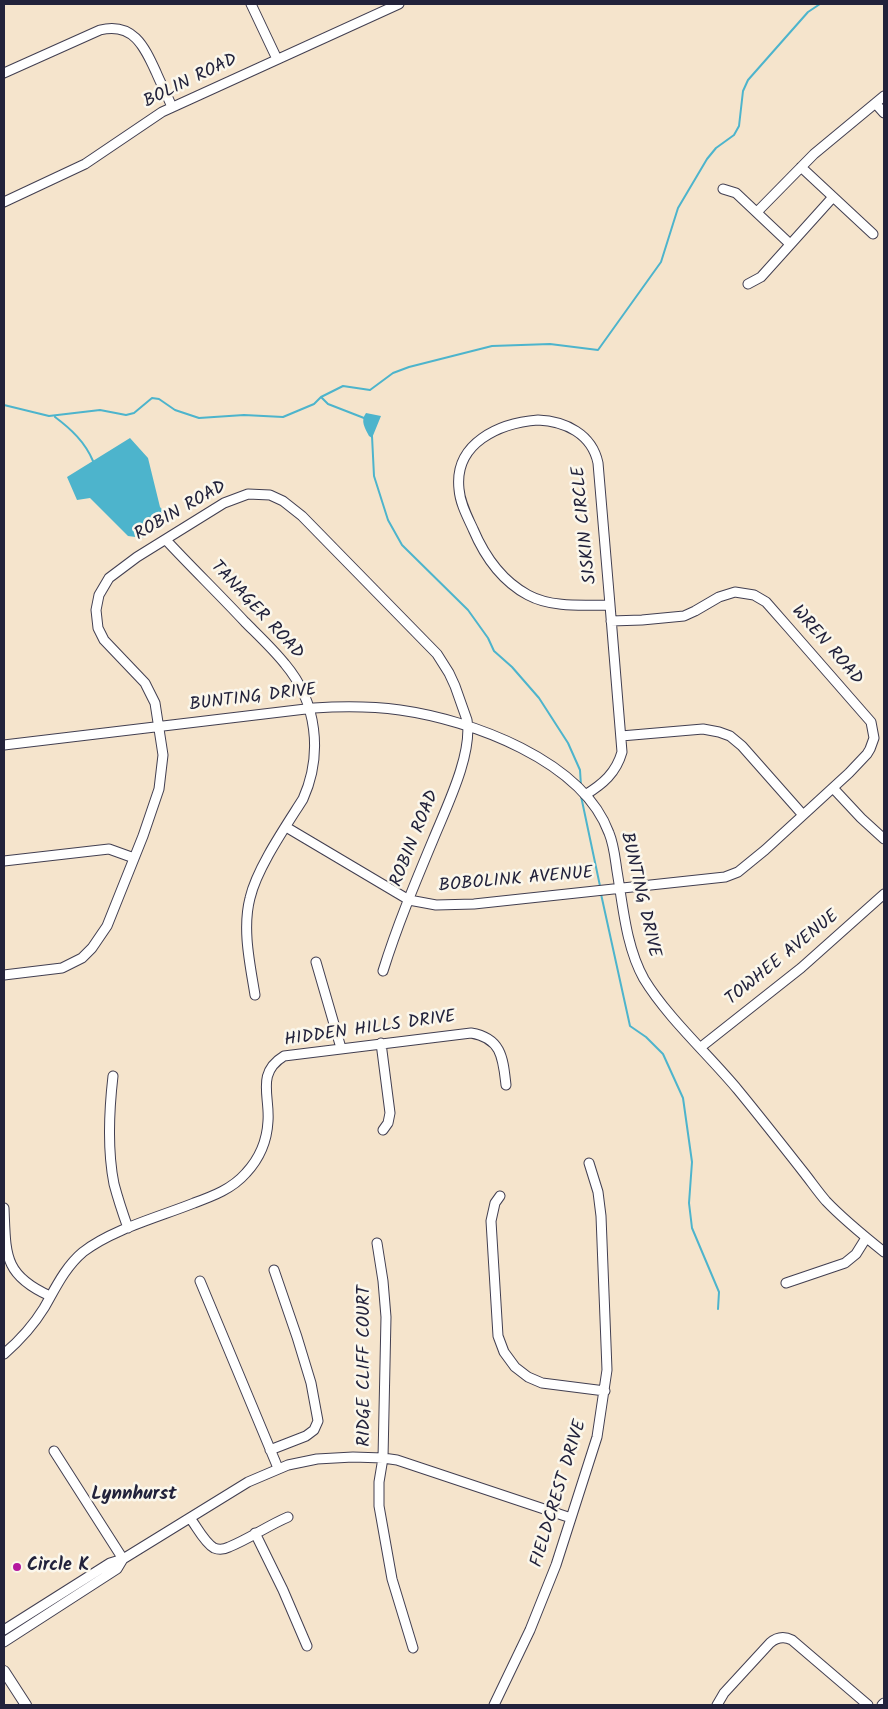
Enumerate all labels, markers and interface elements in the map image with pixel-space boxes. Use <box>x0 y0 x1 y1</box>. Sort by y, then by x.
street label: BOLIN ROAD <box>141 50 241 114</box>
street label: SISKIN CIRCLE <box>569 465 603 585</box>
street label: ROBIN ROAD <box>131 477 231 547</box>
street label: TANAGER ROAD <box>205 557 307 665</box>
street label: WREN ROAD <box>785 602 867 690</box>
street label: BUNTING DRIVE <box>188 680 318 718</box>
street label: ROBIN ROAD <box>387 788 445 890</box>
street label: BUNTING DRIVE <box>614 830 664 960</box>
street label: BOBOLINK AVENUE <box>438 863 594 899</box>
street label: TOWHEE AVENUE <box>722 907 844 1011</box>
street label: HIDDEN HILLS DRIVE <box>283 1007 457 1053</box>
street label: RIDGE CLIFF COURT <box>355 1285 377 1447</box>
street label: FIELDCREST DRIVE <box>527 1418 593 1570</box>
district label: Lynnhurst <box>91 1485 177 1507</box>
place label: Circle K <box>27 1556 89 1578</box>
marker: Circle K <box>11 1561 23 1573</box>

